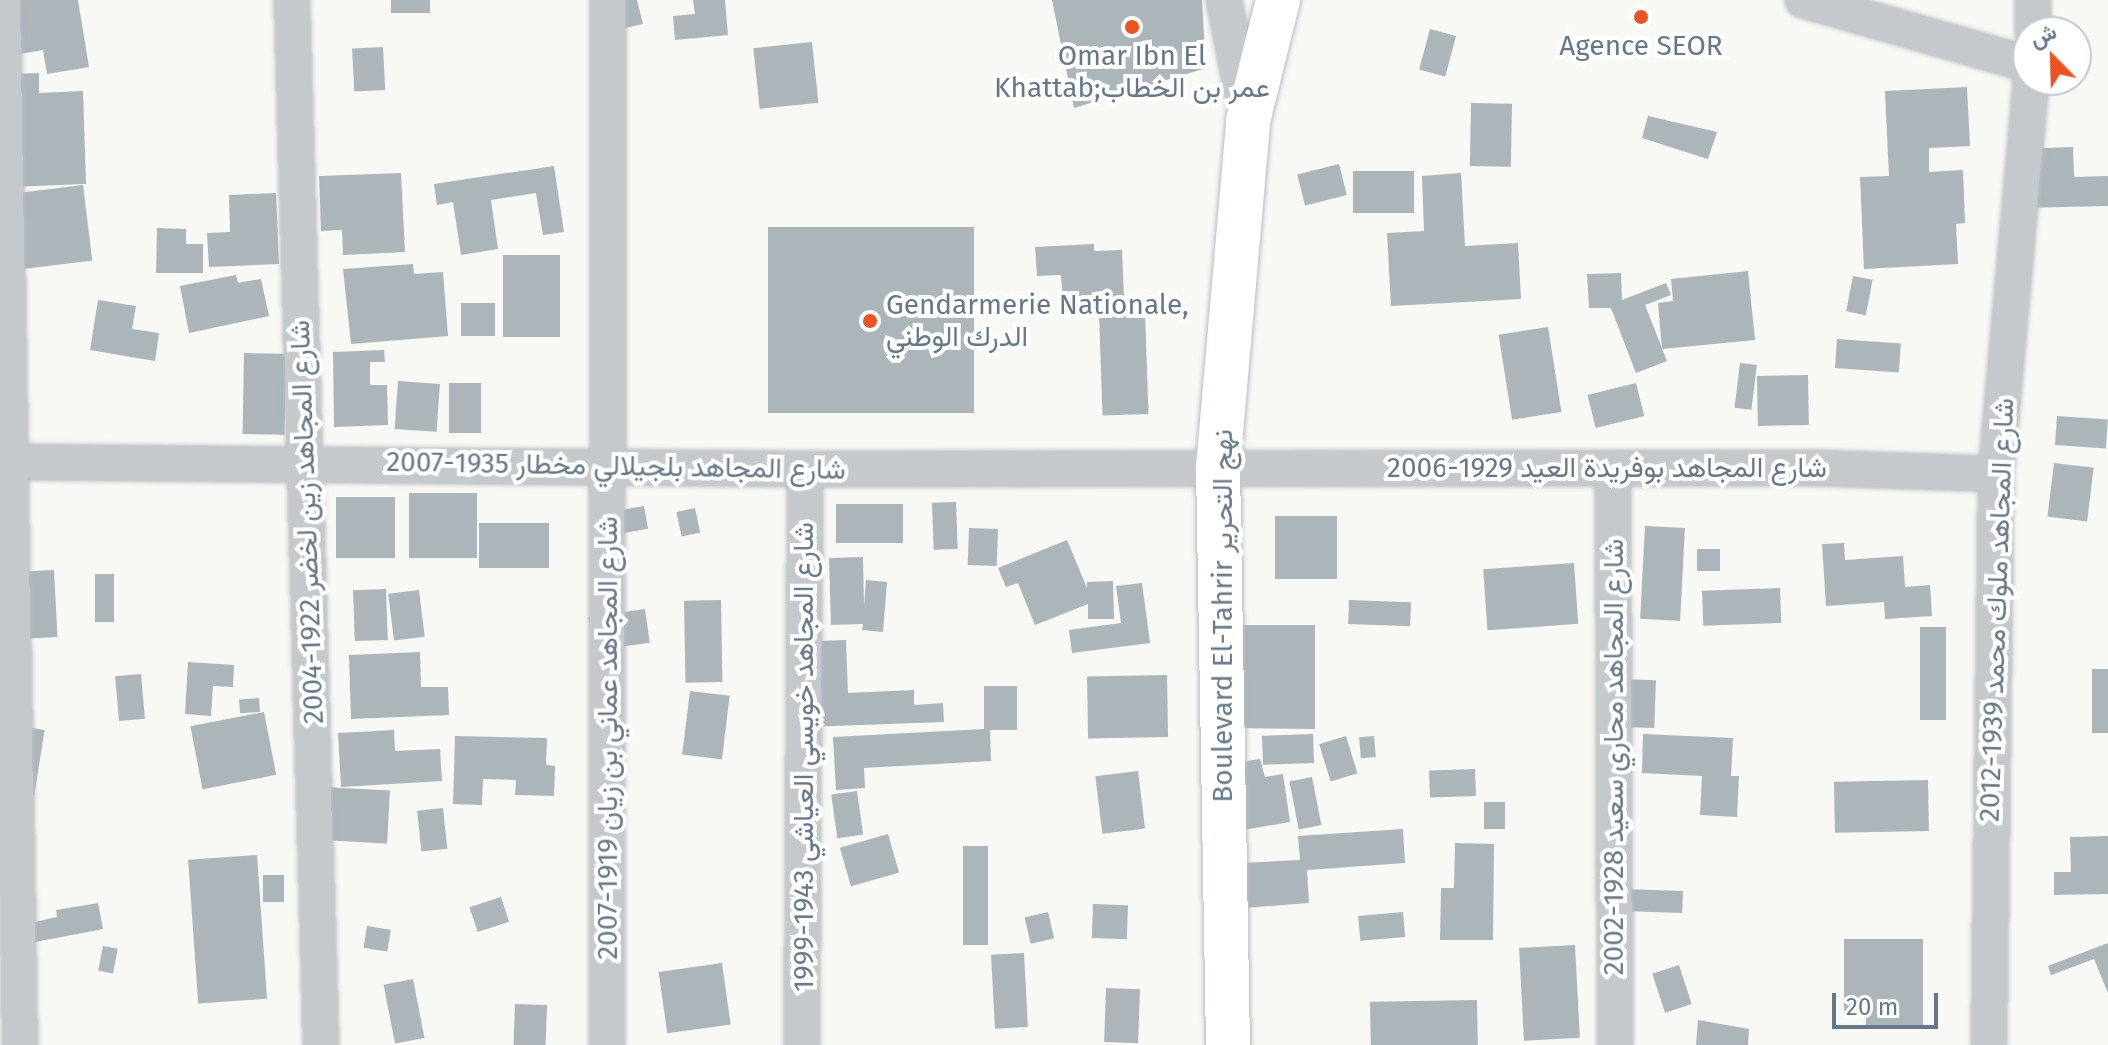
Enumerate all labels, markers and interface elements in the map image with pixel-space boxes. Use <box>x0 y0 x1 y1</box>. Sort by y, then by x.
marker: Agence SEOR <box>1632 8 1650 26</box>
north arrow <box>2012 16 2092 96</box>
marker: Omar Ibn El Khattab;عمر بن الخطاب <box>1123 18 1141 36</box>
text: ش <box>2026 18 2061 53</box>
place label: Agence SEOR <box>1559 29 1723 63</box>
place label: Omar Ibn El Khattab;عمر بن الخطاب <box>994 39 1270 105</box>
place label: Gendarmerie Nationale, الدرك الوطني <box>886 288 1189 354</box>
marker: Gendarmerie Nationale, الدرك الوطني <box>861 312 879 330</box>
street label: شارع المجاهد زين لخضر 1922-2004 <box>283 319 331 725</box>
street label: شارع المجاهد ملوك محمد 1939-2012 <box>1973 398 2021 822</box>
street label: Boulevard El-Tahrir نهج التحرير <box>1206 429 1240 803</box>
street label: شارع المجاهد بلجيلالي مخطار 1935-2007 <box>386 445 846 487</box>
street label: شارع المجاهد بوفريدة العيد 1929-2006 <box>1387 451 1827 485</box>
street label: شارع المجاهد عماني بن زيان 1919-2007 <box>591 516 625 960</box>
street label: شارع المجاهد خويسي العياشي 1943-1999 <box>787 522 821 992</box>
street label: شارع المجاهد محاري سعيد 1928-2002 <box>1597 539 1631 975</box>
scale bar <box>1836 977 1942 1027</box>
text: 20 m <box>1846 993 1898 1021</box>

